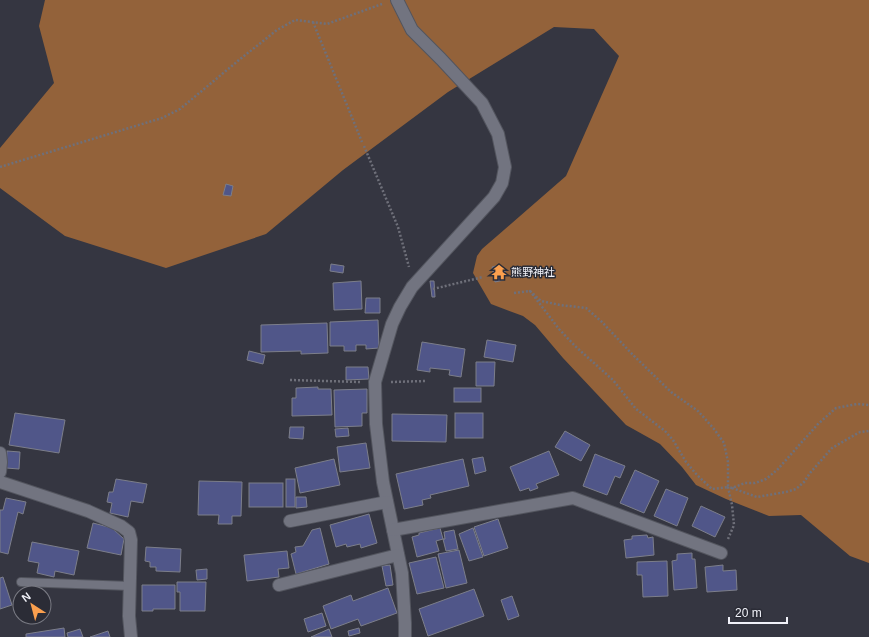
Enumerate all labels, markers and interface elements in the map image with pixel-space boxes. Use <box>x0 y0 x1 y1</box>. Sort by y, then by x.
temple icon: 熊野神社 <box>490 263 508 281</box>
place label: 熊野神社 <box>511 266 555 278</box>
north arrow <box>12 585 52 625</box>
text: N <box>19 590 33 604</box>
scale bar <box>729 599 787 625</box>
text: 20 m <box>735 606 762 620</box>

